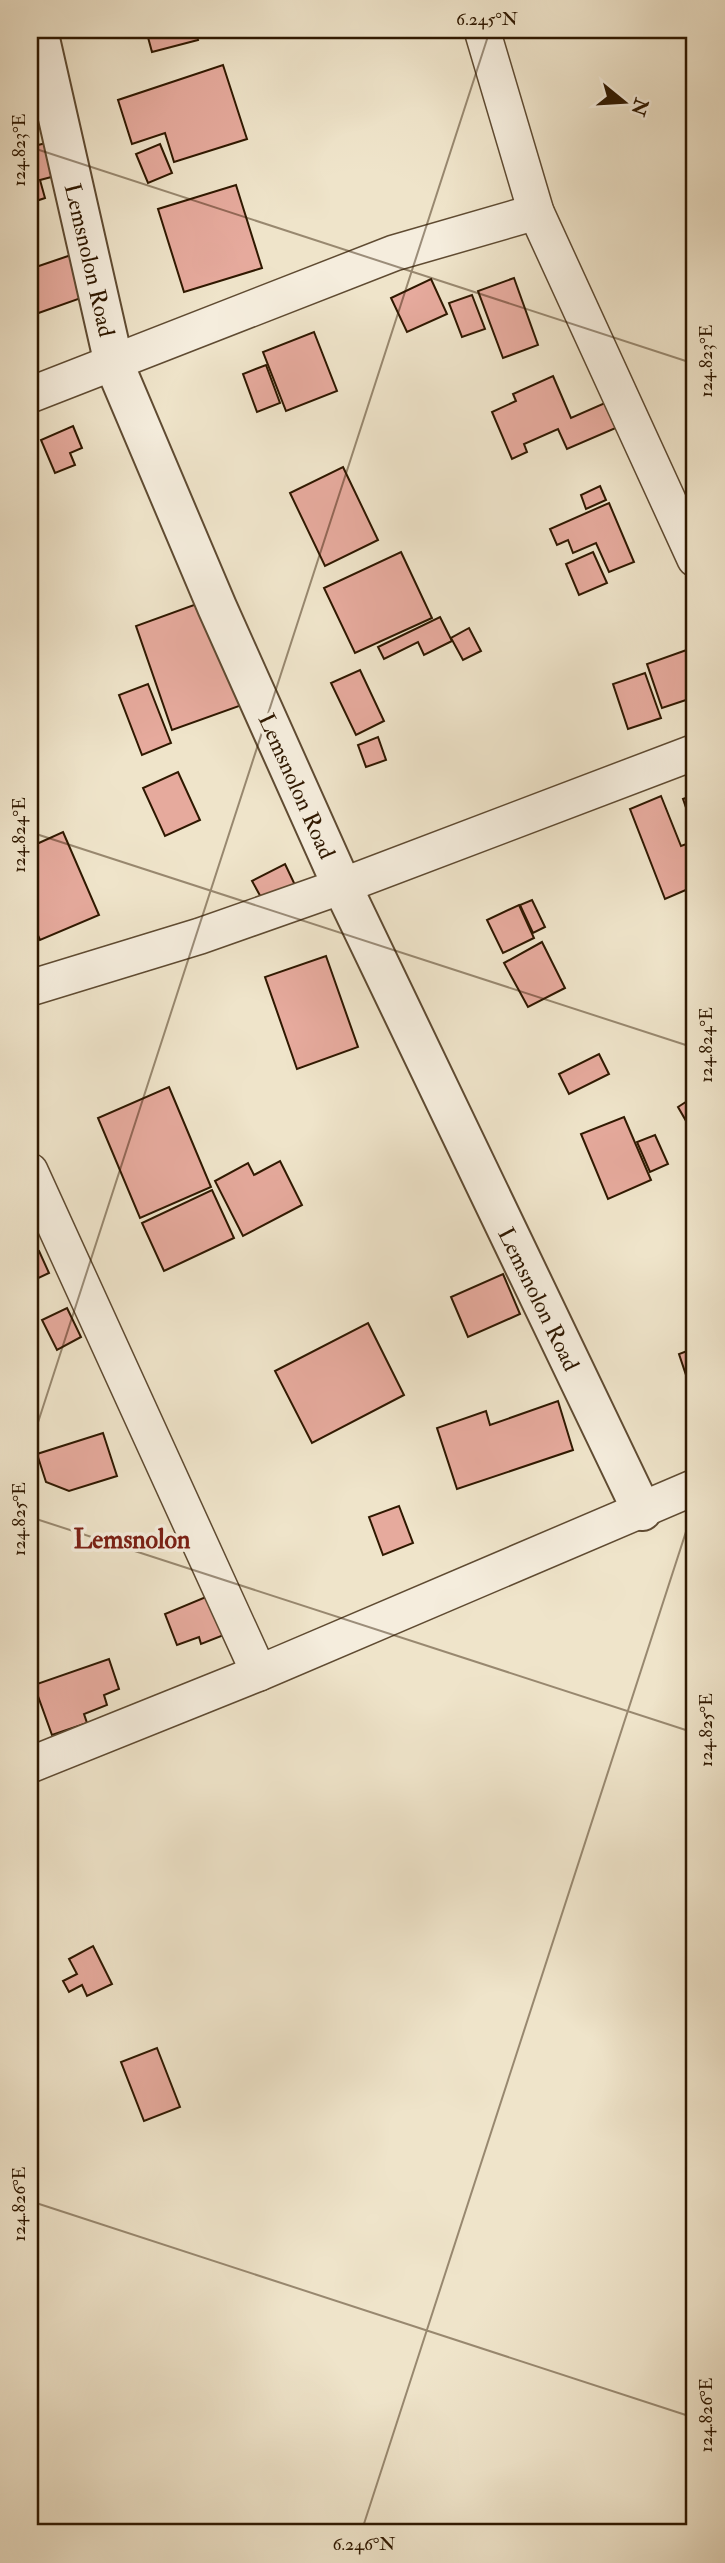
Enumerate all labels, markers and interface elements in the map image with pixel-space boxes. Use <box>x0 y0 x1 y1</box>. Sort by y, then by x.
text: 6.245°N <box>456 8 518 31</box>
north arrow <box>588 66 658 136</box>
text: N <box>625 94 654 120</box>
text: 124.823°E <box>8 114 31 186</box>
street label: Lemsnolon Road <box>58 181 121 340</box>
text: 124.823°E <box>695 325 718 397</box>
street label: Lemsnolon Road <box>251 709 342 864</box>
text: 124.824°E <box>8 797 31 873</box>
text: 124.824°E <box>695 1007 718 1083</box>
street label: Lemsnolon Road <box>491 1223 586 1376</box>
text: 124.825°E <box>8 1482 31 1556</box>
district label: Lemsnolon <box>74 1524 191 1556</box>
text: 124.825°E <box>695 1693 718 1767</box>
text: 124.826°E <box>8 2166 31 2242</box>
text: 124.826°E <box>695 2377 718 2453</box>
text: 6.246°N <box>333 2533 395 2556</box>

